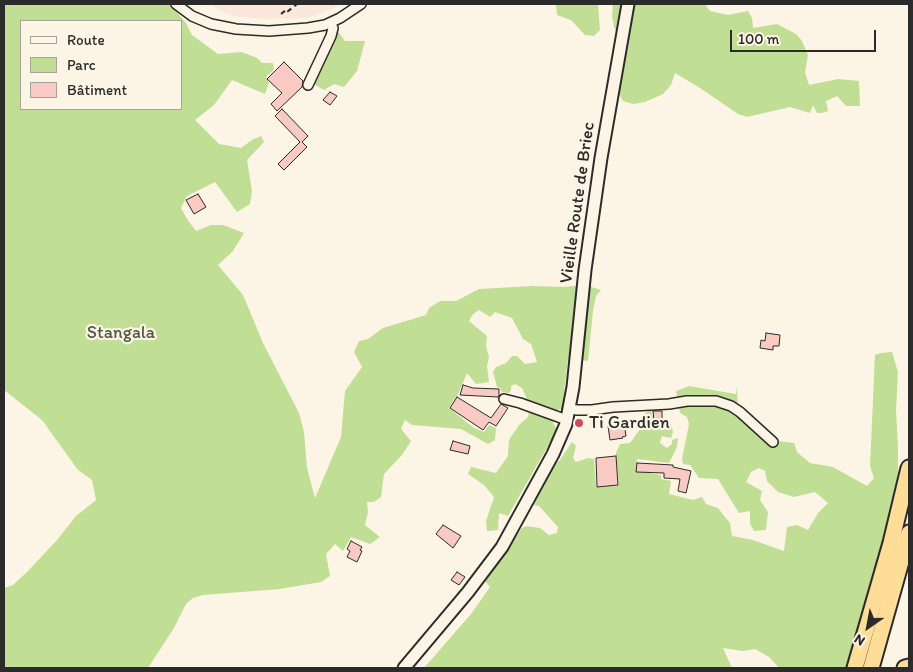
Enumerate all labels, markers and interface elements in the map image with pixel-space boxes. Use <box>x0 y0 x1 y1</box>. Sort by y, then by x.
legend <box>20 20 182 110</box>
scale bar <box>733 20 879 52</box>
text: 100 m <box>738 30 779 48</box>
text: Route <box>67 31 105 49</box>
text: Parc <box>67 56 96 74</box>
text: Bâtiment <box>67 81 127 99</box>
street label: Vieille Route de Briec <box>556 121 600 285</box>
park label: Stangala <box>87 322 155 344</box>
place label: Ti Gardien <box>589 412 670 434</box>
marker: Ti Gardien <box>573 417 585 429</box>
north arrow <box>843 602 893 652</box>
text: N <box>851 630 868 650</box>

